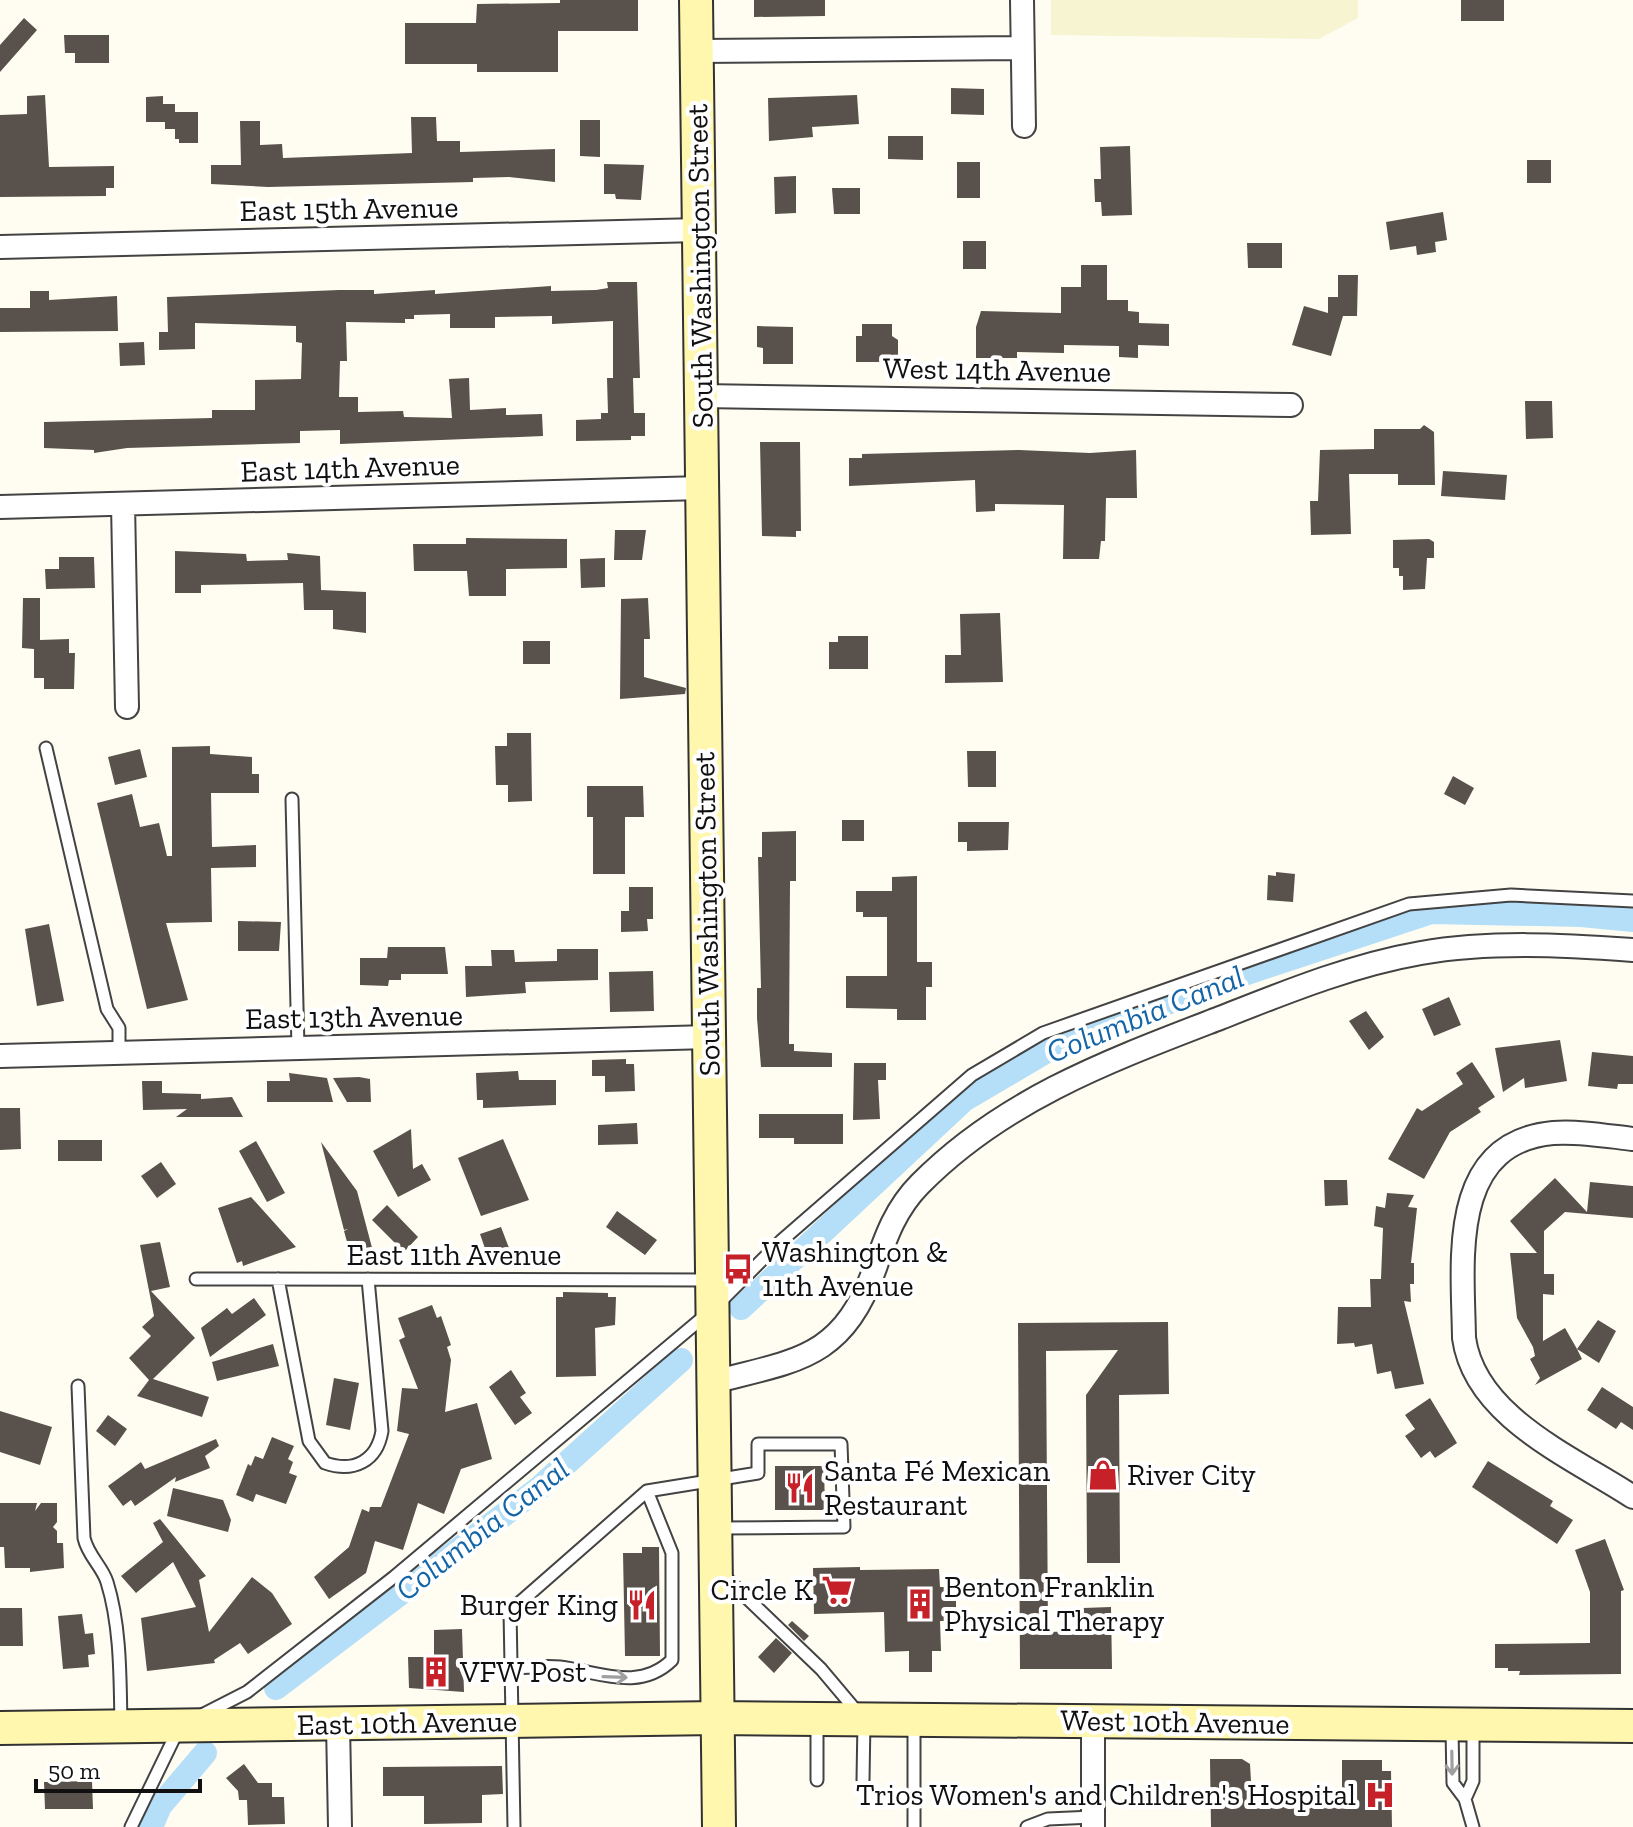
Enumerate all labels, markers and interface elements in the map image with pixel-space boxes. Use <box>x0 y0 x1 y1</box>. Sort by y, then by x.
street label: South Washington Street <box>679 104 721 428</box>
street label: East 15th Avenue <box>239 189 459 229</box>
street label: West 14th Avenue <box>883 350 1111 390</box>
street label: East 14th Avenue <box>240 446 460 490</box>
street label: South Washington Street <box>686 752 728 1076</box>
water label: Columbia Canal <box>1041 957 1249 1071</box>
street label: East 13th Avenue <box>245 997 463 1037</box>
place label: Washington & 11th Avenue <box>762 1234 948 1304</box>
street label: East 11th Avenue <box>347 1237 561 1273</box>
bus stop icon: Washington & 11th Avenue <box>721 1252 755 1286</box>
water label: Columbia Canal <box>388 1450 576 1608</box>
place label: Santa Fé Mexican Restaurant <box>824 1453 1050 1523</box>
place label: River City <box>1127 1457 1256 1493</box>
shop icon: River City <box>1086 1458 1120 1492</box>
restaurant icon: Santa Fé Mexican Restaurant <box>783 1471 817 1505</box>
place label: Benton Franklin Physical Therapy <box>944 1569 1165 1639</box>
place label: Circle K <box>711 1572 814 1608</box>
supermarket icon: Circle K <box>820 1573 854 1607</box>
place label: Burger King <box>460 1587 618 1623</box>
building icon: Benton Franklin Physical Therapy <box>903 1587 937 1621</box>
restaurant icon: Burger King <box>625 1588 659 1622</box>
place label: VFW Post <box>459 1654 586 1690</box>
building icon: VFW Post <box>419 1655 453 1689</box>
one-way arrow <box>601 1670 628 1685</box>
street label: West 10th Avenue <box>1060 1702 1290 1742</box>
street label: East 10th Avenue <box>296 1703 518 1743</box>
scale bar <box>36 1743 200 1793</box>
one-way arrow <box>1445 1749 1460 1776</box>
text: 50 m <box>48 1756 101 1785</box>
place label: Trios Women's and Children's Hospital <box>856 1777 1356 1813</box>
hospital icon: Trios Women's and Children's Hospital <box>1363 1778 1397 1812</box>

